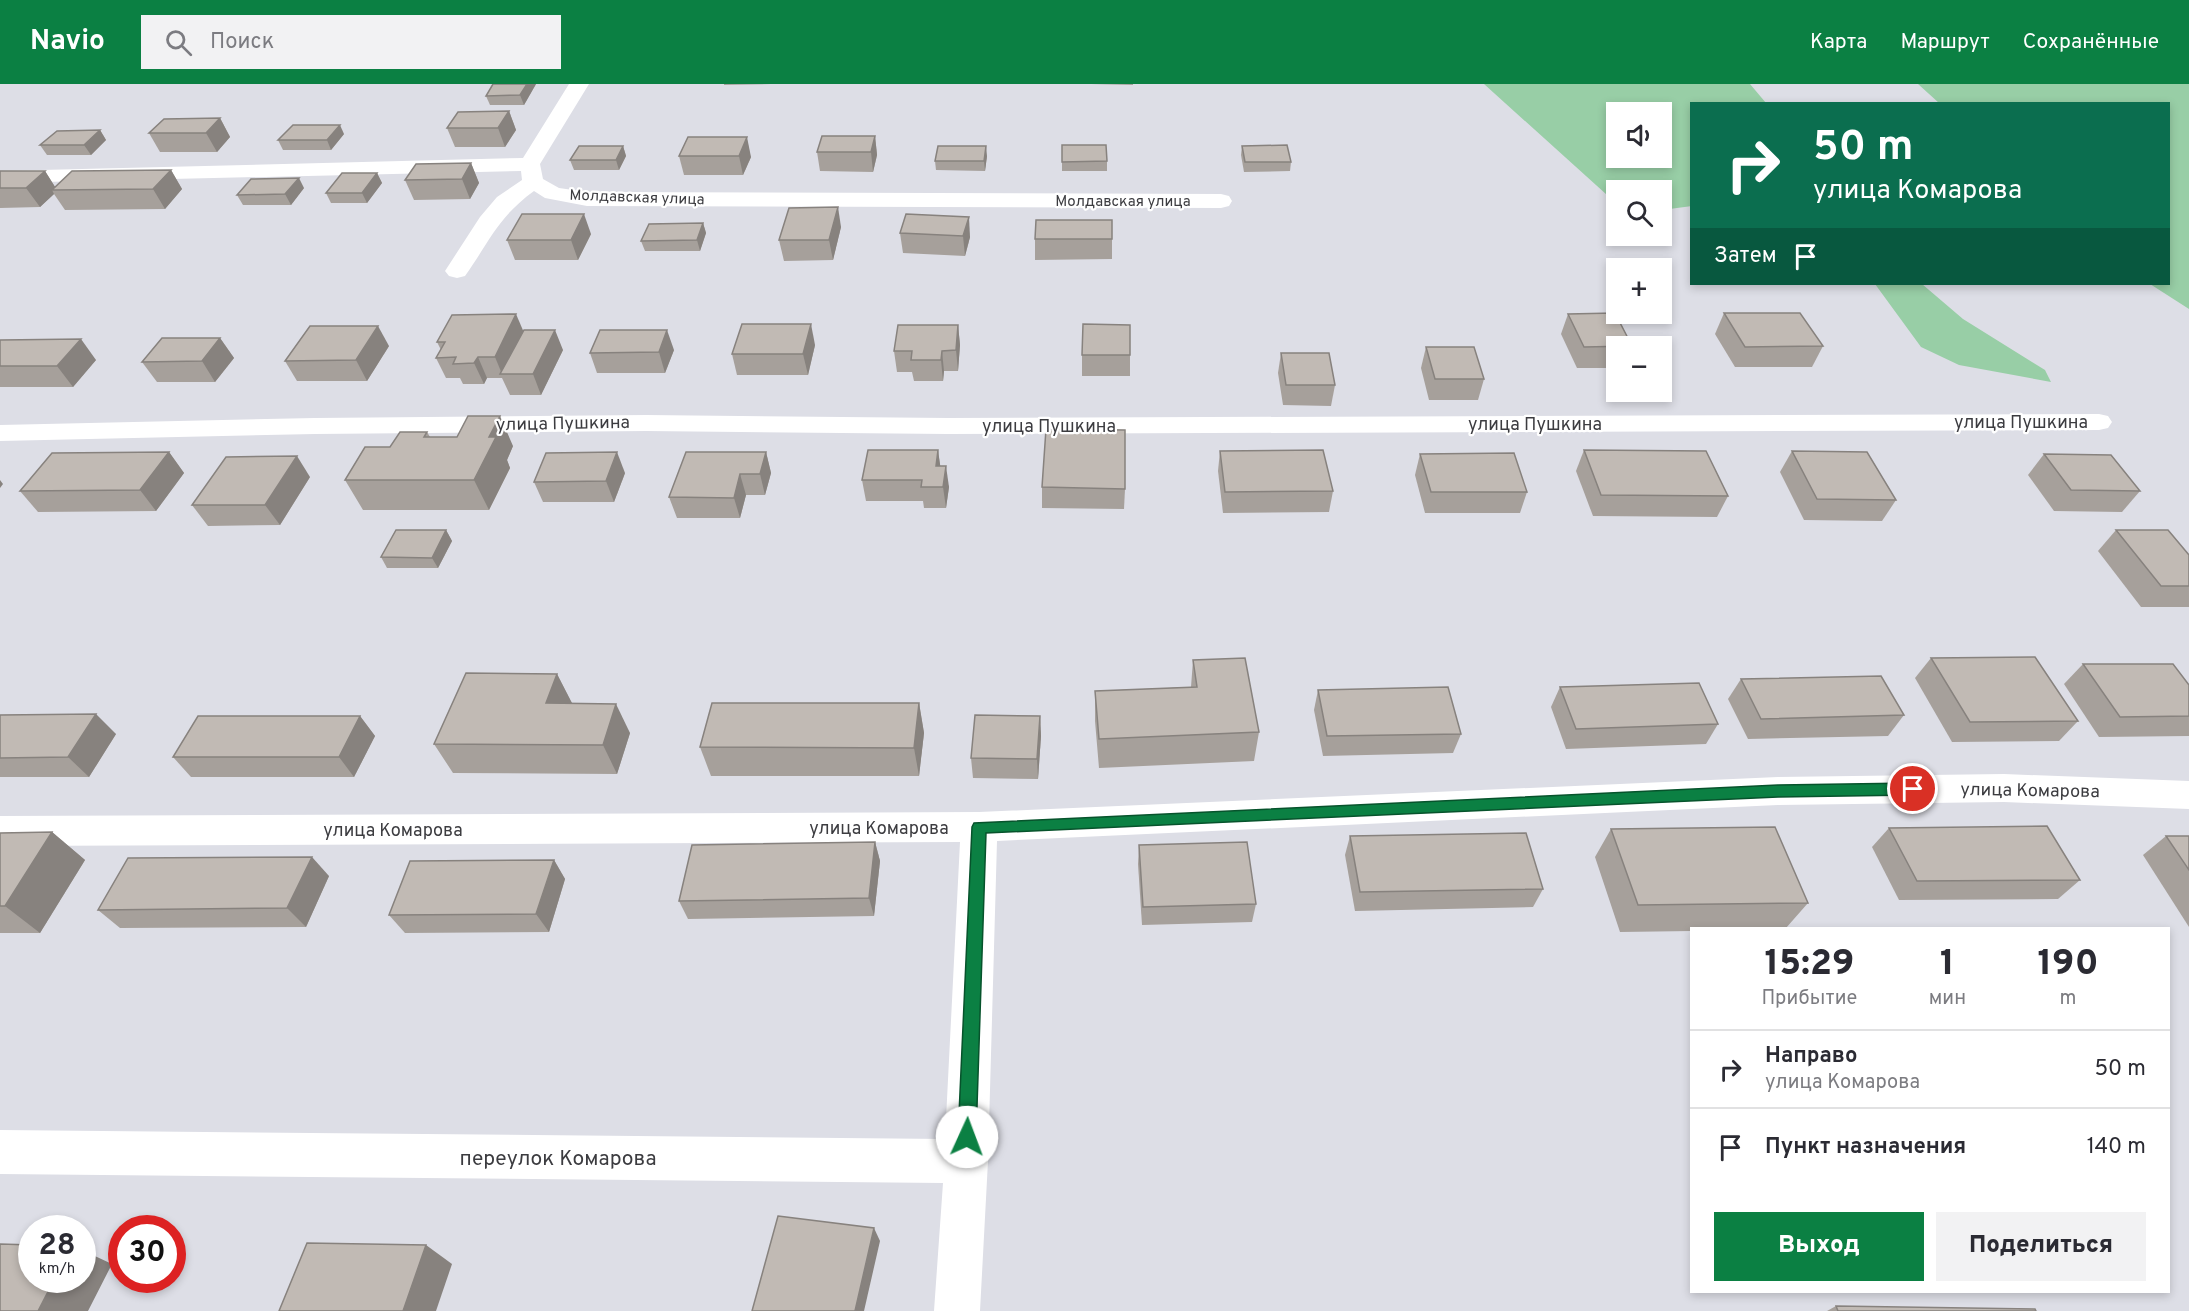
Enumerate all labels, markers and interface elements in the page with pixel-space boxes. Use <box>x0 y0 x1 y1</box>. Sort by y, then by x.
search box <box>141 15 561 69</box>
text: Navio <box>30 24 105 60</box>
icon: search <box>162 26 195 59</box>
text: Поиск <box>210 29 274 56</box>
text: Карта <box>1810 29 1867 56</box>
text: Маршрут <box>1900 29 1990 56</box>
text: Сохранённые <box>2023 29 2159 56</box>
map controls <box>1606 102 1672 402</box>
button: sound <box>1606 102 1672 168</box>
text: 50 m <box>1813 122 1914 175</box>
icon: right <box>1714 126 1792 204</box>
text: улица Комарова <box>1813 174 2022 208</box>
button: search <box>1606 180 1672 246</box>
street label: Молдавская улица <box>569 187 705 210</box>
street label: Молдавская улица <box>1055 193 1191 212</box>
icon: arrive <box>1789 240 1822 273</box>
text: Затем <box>1714 243 1777 270</box>
button: + <box>1606 258 1672 324</box>
button: − <box>1606 336 1672 402</box>
street label: улица Пушкина <box>496 412 630 437</box>
street label: улица Пушкина <box>1954 412 2088 435</box>
street label: улица Пушкина <box>1468 414 1602 437</box>
street label: улица Пушкина <box>982 416 1116 439</box>
pin <box>1887 763 1938 814</box>
icon: arrive <box>1896 772 1929 805</box>
street label: улица Комарова <box>1960 779 2100 804</box>
street label: улица Комарова <box>809 818 949 841</box>
street label: улица Комарова <box>323 820 463 843</box>
text: 15:29 <box>1764 942 1854 988</box>
text: 1 <box>1940 942 1955 988</box>
text: 190 <box>2037 942 2099 988</box>
text: Прибытие <box>1761 986 1857 1012</box>
text: мин <box>1929 986 1966 1012</box>
text: m <box>2060 986 2076 1012</box>
text: Направо <box>1765 1043 1857 1070</box>
icon: right <box>1714 1053 1747 1086</box>
text: 50 m <box>2094 1056 2146 1083</box>
text: улица Комарова <box>1765 1070 1920 1096</box>
position arrow <box>935 1105 999 1169</box>
icon: arrive <box>1714 1131 1747 1164</box>
text: Пункт назначения <box>1765 1134 1966 1161</box>
text: 140 m <box>2087 1134 2146 1161</box>
street label: переулок Комарова <box>460 1146 656 1173</box>
button: Выход <box>1714 1212 1924 1281</box>
button: Поделиться <box>1936 1212 2146 1281</box>
speed limit sign: 30 <box>108 1215 186 1293</box>
text: 28 <box>38 1228 76 1265</box>
text: km/h <box>39 1260 75 1279</box>

